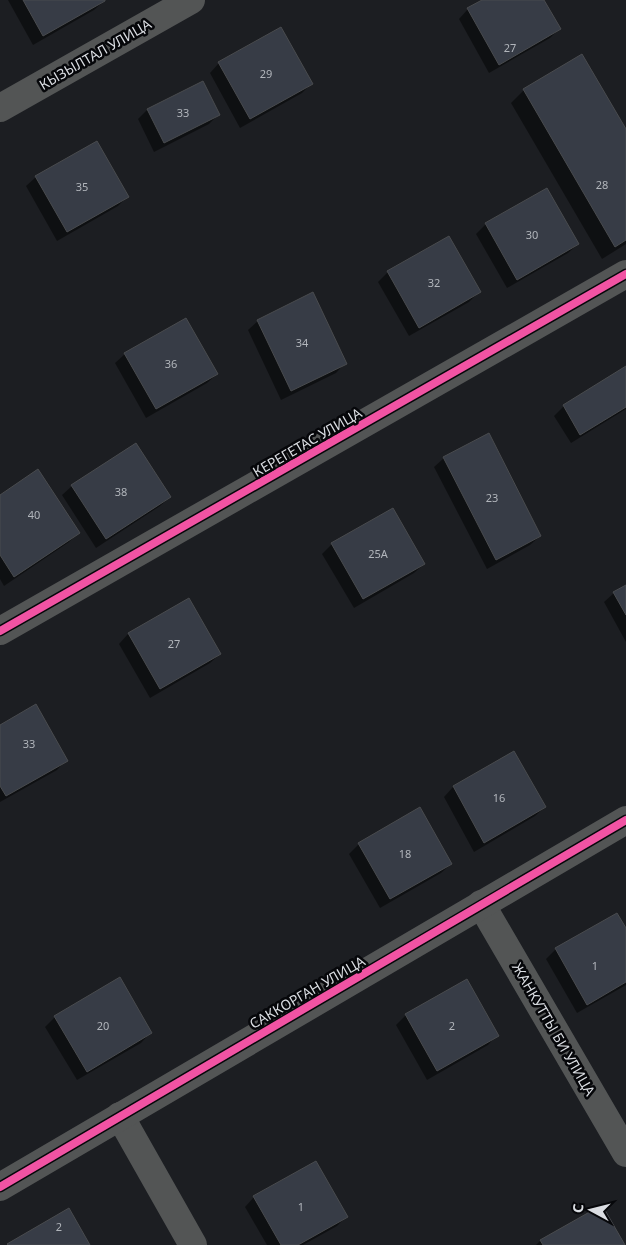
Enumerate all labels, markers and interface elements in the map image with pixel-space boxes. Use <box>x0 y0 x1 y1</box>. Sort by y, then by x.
street label: КЫЗЫЛТАЛ УЛИЦА <box>35 14 155 94</box>
house number: 27 <box>504 40 516 55</box>
house number: 29 <box>260 66 272 81</box>
house number: 33 <box>177 105 189 120</box>
house number: 28 <box>596 177 608 192</box>
house number: 35 <box>76 179 88 194</box>
house number: 30 <box>526 227 538 242</box>
house number: 32 <box>428 275 440 290</box>
house number: 34 <box>296 335 309 350</box>
house number: 36 <box>165 356 177 371</box>
street label: КЕРЕГЕТАС УЛИЦА <box>249 403 365 481</box>
house number: 38 <box>115 484 127 499</box>
house number: 23 <box>486 490 498 505</box>
house number: 40 <box>28 507 40 522</box>
house number: 25А <box>368 546 389 561</box>
house number: 27 <box>168 636 180 651</box>
house number: 33 <box>23 736 35 751</box>
house number: 16 <box>493 790 505 805</box>
house number: 18 <box>399 846 411 861</box>
street label: САККОРГАН УЛИЦА <box>246 951 368 1033</box>
house number: 1 <box>592 958 598 973</box>
street label: ЖАНКУТТЫ БИ УЛИЦА <box>508 959 600 1099</box>
house number: 20 <box>97 1018 109 1033</box>
house number: 2 <box>449 1018 455 1033</box>
north arrow <box>566 1185 616 1235</box>
house number: 1 <box>298 1199 304 1214</box>
text: С <box>568 1203 588 1214</box>
house number: 2 <box>56 1219 62 1234</box>

